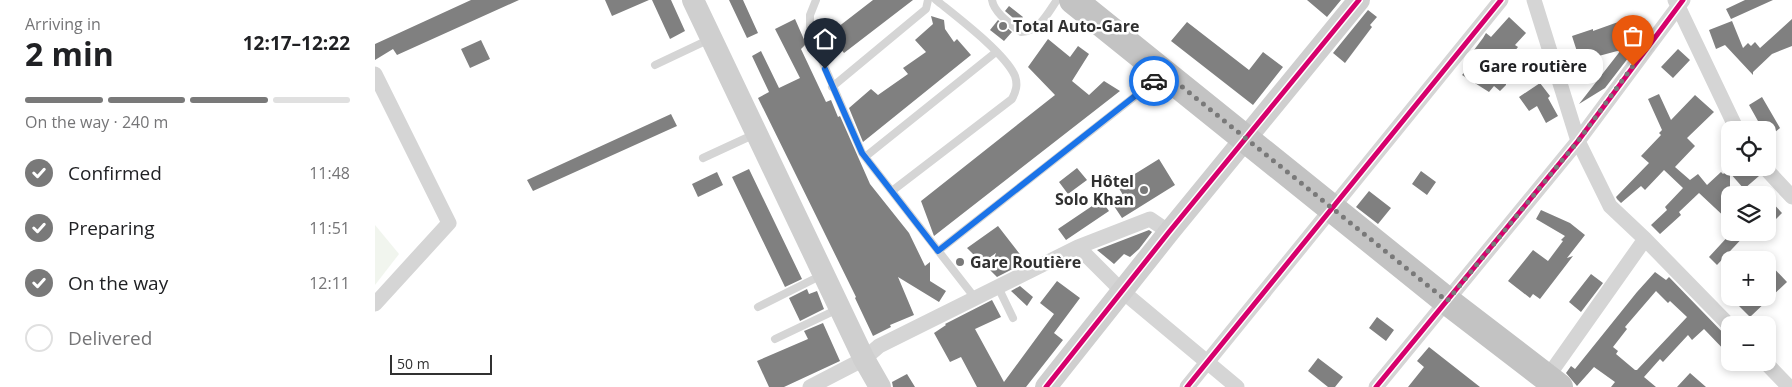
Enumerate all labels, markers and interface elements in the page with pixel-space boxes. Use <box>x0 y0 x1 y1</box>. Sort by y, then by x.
text: Arriving in <box>25 13 101 35</box>
place label: Total Auto-Gare <box>1013 15 1139 37</box>
pin <box>1612 15 1654 66</box>
pin <box>804 18 846 69</box>
marker: Total Auto-Gare <box>997 20 1009 32</box>
icon: bag <box>1619 22 1647 50</box>
icon: home <box>811 25 839 53</box>
text: 12:17–12:22 <box>243 30 350 56</box>
text: 2 min <box>25 32 114 75</box>
callout: Gare routière <box>1463 48 1603 84</box>
text: Gare routière <box>1479 55 1587 77</box>
courier <box>1129 56 1179 106</box>
icon: car <box>1140 67 1168 95</box>
text: On the way · 240 m <box>25 111 168 133</box>
map controls <box>1721 121 1776 371</box>
button: locate <box>1721 121 1776 176</box>
icon: check <box>25 159 53 187</box>
text: Confirmed <box>68 160 162 186</box>
text: 11:48 <box>309 162 350 184</box>
place label: Hôtel Solo Khan <box>1055 170 1134 210</box>
marker: Hôtel Solo Khan <box>1138 184 1150 196</box>
button: layers <box>1721 186 1776 241</box>
icon: check <box>25 214 53 242</box>
text: Preparing <box>68 215 155 241</box>
text: 11:51 <box>309 217 350 239</box>
place label: Gare Routière <box>970 251 1081 273</box>
button: + <box>1721 251 1776 306</box>
marker: Gare Routière <box>954 256 966 268</box>
icon: check <box>25 269 53 297</box>
text: On the way <box>68 270 168 296</box>
text: 12:11 <box>309 272 350 294</box>
button: − <box>1721 316 1776 371</box>
text: Delivered <box>68 325 152 351</box>
scale bar <box>390 352 493 375</box>
text: 50 m <box>397 354 430 373</box>

